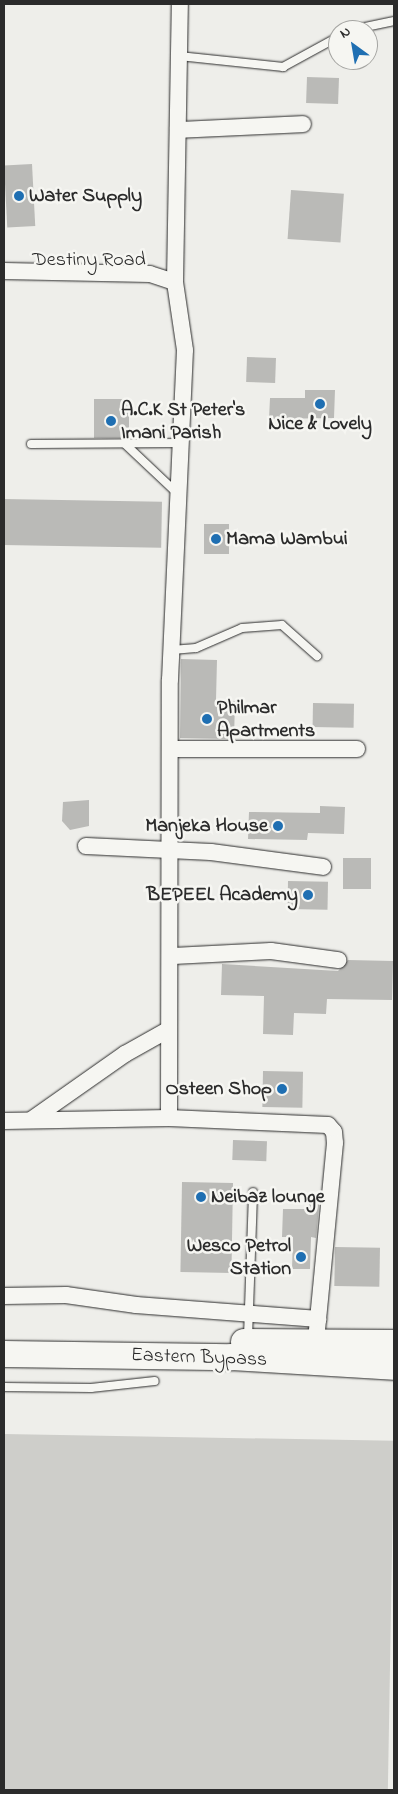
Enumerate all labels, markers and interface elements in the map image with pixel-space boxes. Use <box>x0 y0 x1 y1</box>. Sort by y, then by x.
north arrow <box>328 20 378 70</box>
text: N <box>336 21 355 44</box>
place label: Water Supply <box>29 184 142 208</box>
marker: Water Supply <box>13 190 25 202</box>
street label: Destiny Road <box>32 248 146 272</box>
place label: A.C.K St Peter's Imani Parish <box>121 398 245 445</box>
marker: Nice & Lovely <box>314 398 326 410</box>
place label: Nice & Lovely <box>268 412 372 436</box>
marker: A.C.K St Peter's Imani Parish <box>105 415 117 427</box>
place label: Mama Wambui <box>226 527 348 551</box>
marker: Mama Wambui <box>210 533 222 545</box>
place label: Philmar Apartments <box>217 696 315 743</box>
marker: Philmar Apartments <box>201 713 213 725</box>
place label: Manjeka House <box>145 814 268 838</box>
marker: Manjeka House <box>272 820 284 832</box>
place label: BEPEEL Academy <box>147 883 298 907</box>
marker: BEPEEL Academy <box>302 889 314 901</box>
place label: Osteen Shop <box>166 1077 272 1101</box>
marker: Osteen Shop <box>276 1083 288 1095</box>
place label: Neibaz lounge <box>211 1185 325 1209</box>
marker: Neibaz lounge <box>195 1191 207 1203</box>
place label: Wesco Petrol Station <box>187 1234 291 1281</box>
marker: Wesco Petrol Station <box>295 1251 307 1263</box>
street label: Eastern Bypass <box>130 1344 268 1372</box>

